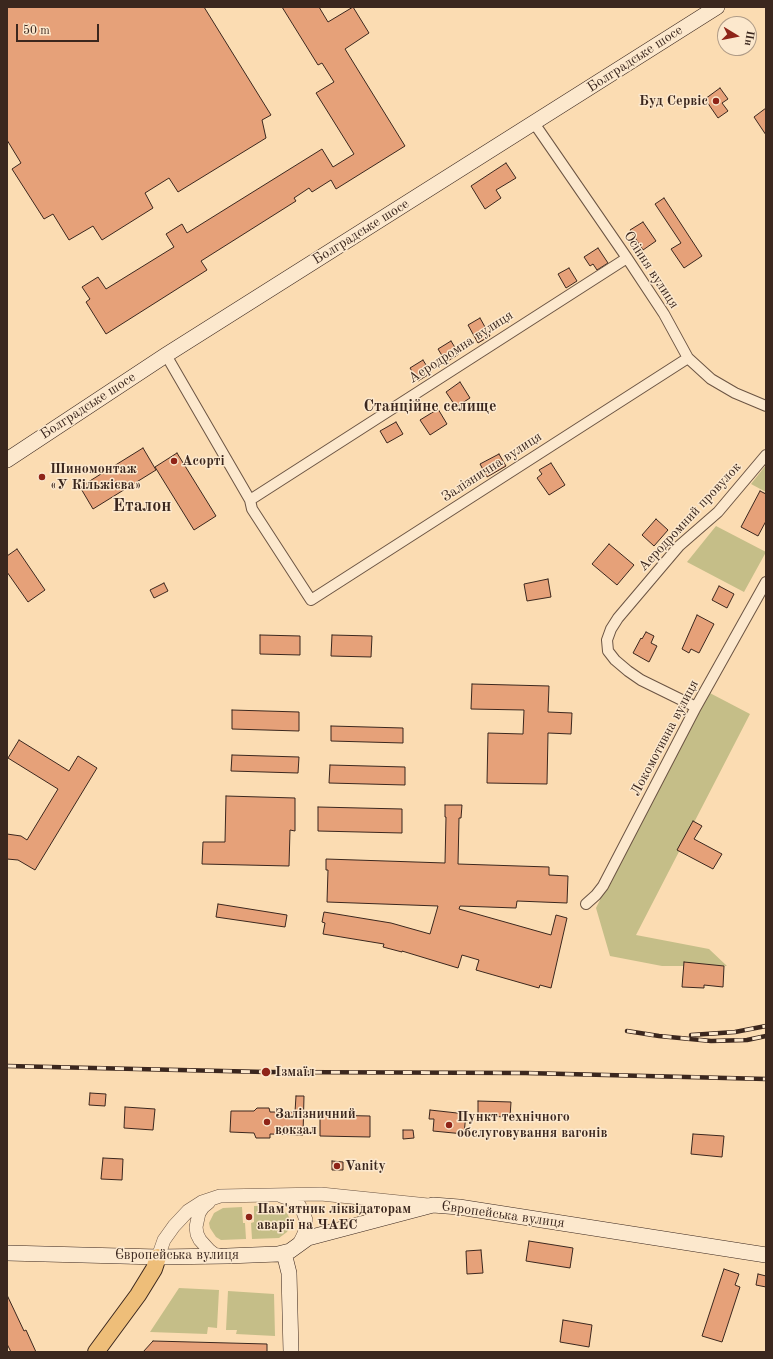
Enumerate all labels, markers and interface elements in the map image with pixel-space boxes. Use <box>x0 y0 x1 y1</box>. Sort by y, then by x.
scale bar <box>18 16 101 42</box>
north arrow <box>717 16 757 56</box>
street label: Болградське шосе <box>584 22 686 96</box>
text: 50 m <box>23 25 50 37</box>
text: Пн <box>742 30 755 46</box>
place label: Буд Сервіс <box>639 93 708 109</box>
marker: Буд Сервіс <box>711 96 721 106</box>
street label: Болградське шосе <box>310 196 412 268</box>
street label: Осіння вулиця <box>620 228 682 312</box>
street label: Аеродромна вулиця <box>405 307 517 387</box>
street label: Болградське шосе <box>37 369 139 443</box>
district label: Станційне селище <box>363 397 497 417</box>
street label: Залізнична вулиця <box>439 428 545 506</box>
place label: Асорті <box>182 453 225 469</box>
marker: Асорті <box>169 456 179 466</box>
street label: Аеродромний провулок <box>635 459 745 575</box>
place label: Шиномонтаж «У Кільжієва» <box>50 461 141 494</box>
marker: Шиномонтаж «У Кільжієва» <box>37 472 47 482</box>
district label: Еталон <box>113 495 171 517</box>
street label: Локомотивна вулиця <box>627 677 703 799</box>
place label: Ізмаїл <box>275 1064 315 1080</box>
marker: Ізмаїл <box>260 1066 272 1078</box>
place label: Залізничний вокзал <box>275 1106 356 1138</box>
place label: Пункт технічного обслуговування вагонів <box>457 1109 607 1142</box>
marker: Залізничний вокзал <box>262 1117 272 1127</box>
marker: Пункт технічного обслуговування вагонів <box>444 1120 454 1130</box>
place label: Vanity <box>345 1158 386 1174</box>
marker: Vanity <box>332 1161 342 1171</box>
street label: Європейська вулиця <box>440 1198 566 1232</box>
place label: Пам'ятник ліквідаторам аварії на ЧАЕС <box>257 1201 411 1234</box>
marker: Пам'ятник ліквідаторам аварії на ЧАЕС <box>244 1212 254 1222</box>
street label: Європейська вулиця <box>115 1247 239 1263</box>

